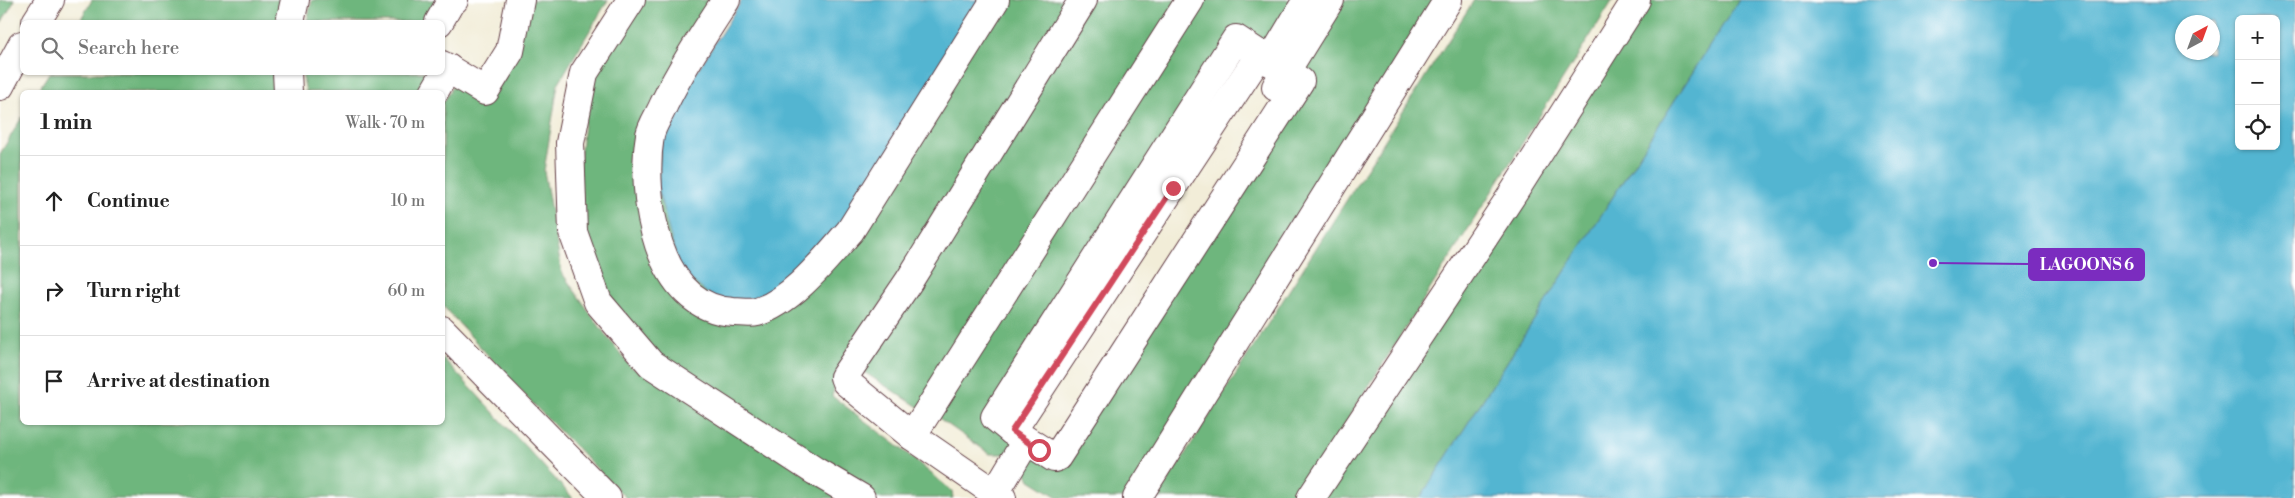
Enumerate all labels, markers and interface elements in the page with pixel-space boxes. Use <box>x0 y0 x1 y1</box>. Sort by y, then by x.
north arrow <box>2175 15 2220 60</box>
map controls <box>2235 15 2280 150</box>
button: + <box>2235 15 2280 60</box>
search box <box>20 20 445 75</box>
icon: search <box>38 34 66 62</box>
text: Search here <box>78 36 179 60</box>
button: − <box>2235 60 2280 105</box>
button: locate <box>2235 105 2280 150</box>
text: 1 min <box>40 110 92 136</box>
text: Walk · 70 m <box>345 113 425 133</box>
route end <box>1162 177 1185 200</box>
icon: ahead <box>40 187 68 215</box>
text: Continue <box>87 189 170 213</box>
text: 10 m <box>391 191 425 211</box>
callout: LAGOONS 6 <box>2029 249 2144 280</box>
text: LAGOONS 6 <box>2040 255 2134 275</box>
icon: right <box>40 277 68 305</box>
text: Turn right <box>87 279 180 303</box>
text: 60 m <box>387 281 425 301</box>
icon: arrive <box>40 367 68 395</box>
text: Arrive at destination <box>87 369 270 393</box>
route start <box>1028 439 1051 462</box>

